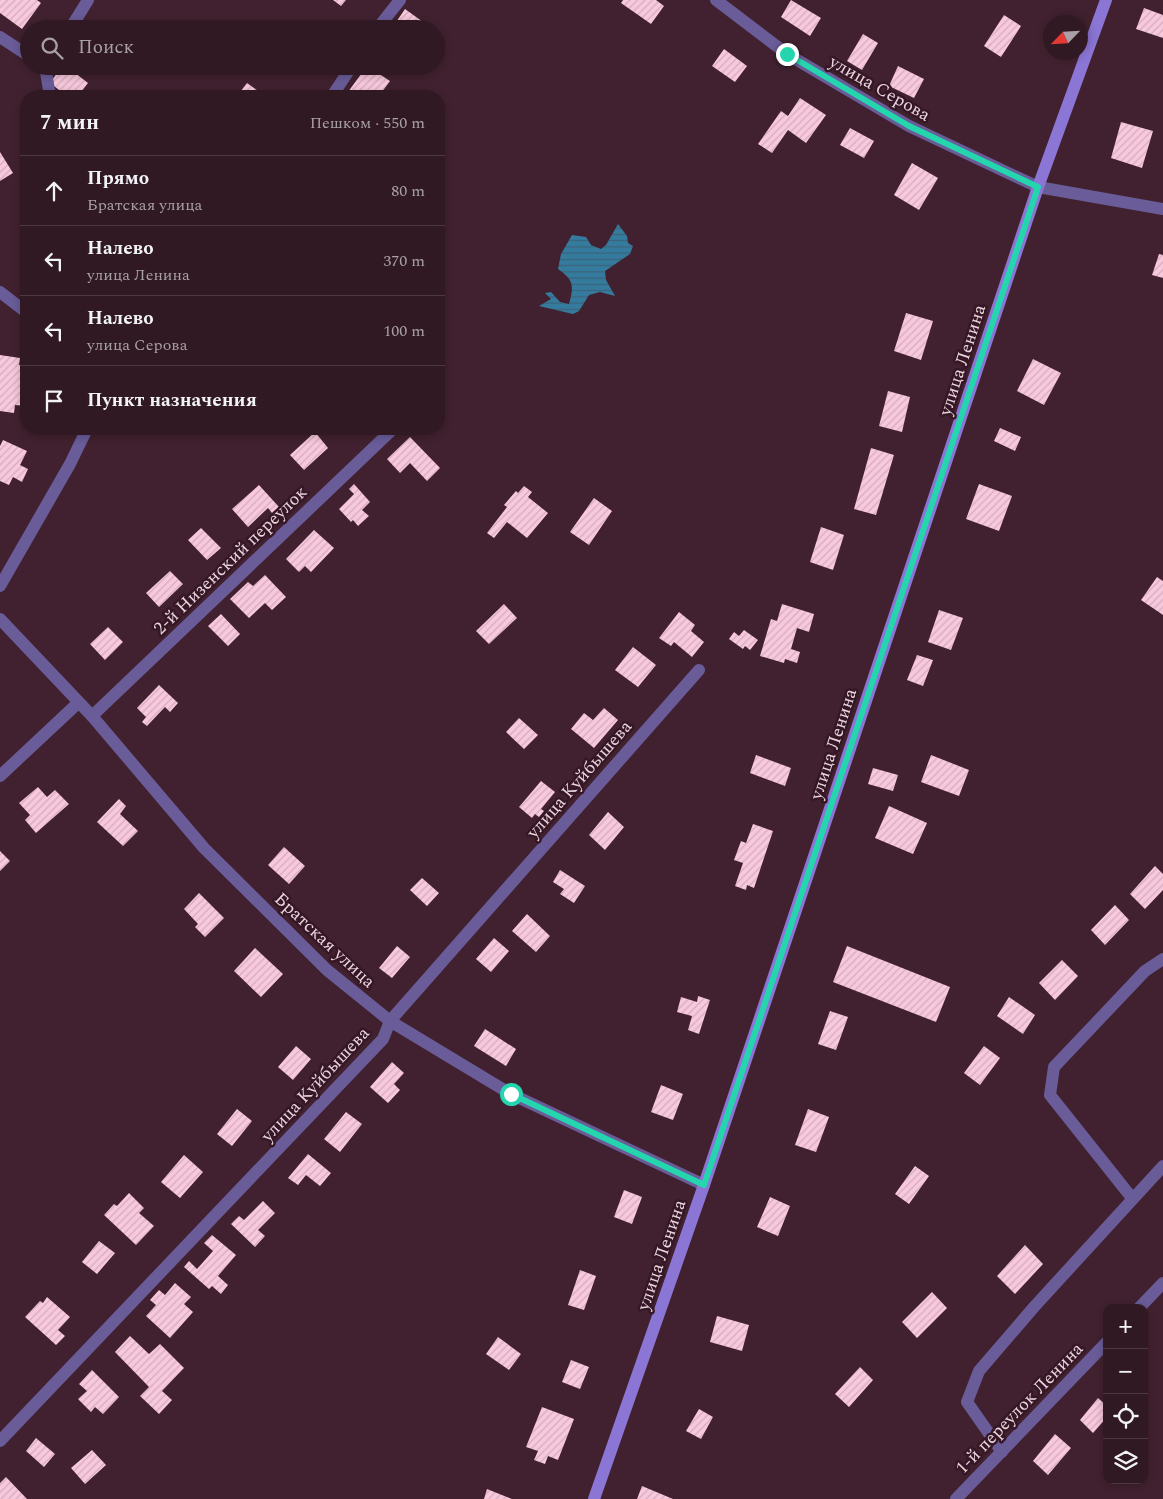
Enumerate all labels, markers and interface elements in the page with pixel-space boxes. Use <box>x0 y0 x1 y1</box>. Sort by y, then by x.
north arrow <box>1043 15 1088 60</box>
search box <box>20 20 445 75</box>
text: Поиск <box>78 33 134 62</box>
icon: search <box>38 34 66 62</box>
route end <box>776 43 799 66</box>
street label: улица Серова <box>823 48 936 129</box>
text: 7 мин <box>40 107 99 139</box>
text: Пешком · 550 m <box>310 111 425 135</box>
text: Прямо <box>87 164 149 193</box>
icon: ahead <box>40 177 68 205</box>
text: 80 m <box>391 179 425 203</box>
text: Братская улица <box>87 193 202 217</box>
text: Налево <box>87 234 154 263</box>
icon: left <box>40 247 68 275</box>
text: 370 m <box>383 249 425 273</box>
text: улица Ленина <box>87 263 190 287</box>
street label: улица Ленина <box>931 301 993 420</box>
text: Налево <box>87 304 154 333</box>
icon: left <box>40 317 68 345</box>
text: 100 m <box>383 319 425 343</box>
text: улица Серова <box>87 333 188 357</box>
text: Пункт назначения <box>87 386 257 415</box>
icon: arrive <box>40 387 68 415</box>
street label: 2-й Низенский переулок <box>147 479 313 641</box>
street label: улица Ленина <box>802 685 864 804</box>
street label: улица Куйбышева <box>520 714 639 845</box>
street label: Братская улица <box>268 886 381 995</box>
street label: улица Куйбышева <box>254 1020 376 1149</box>
route start <box>500 1083 523 1106</box>
street label: улица Ленина <box>630 1196 693 1315</box>
map controls <box>1103 1304 1148 1484</box>
button: + <box>1103 1304 1148 1349</box>
street label: 1-й переулок Ленина <box>949 1336 1090 1480</box>
button: − <box>1103 1349 1148 1394</box>
button: locate <box>1103 1394 1148 1439</box>
button: layers <box>1103 1439 1148 1484</box>

